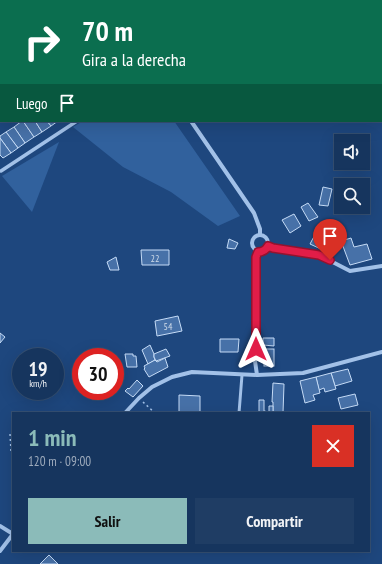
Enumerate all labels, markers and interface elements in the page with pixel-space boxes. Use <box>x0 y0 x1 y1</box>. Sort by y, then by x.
text: 70 m <box>82 12 133 49</box>
icon: right <box>16 16 68 68</box>
text: Gira a la derecha <box>82 48 186 71</box>
icon: arrive <box>56 92 78 114</box>
text: Luego <box>16 94 48 113</box>
map controls <box>334 134 370 214</box>
button: sound <box>334 134 370 170</box>
button: search <box>334 178 370 214</box>
pin <box>313 219 347 260</box>
icon: arrive <box>319 225 341 247</box>
house number: 22 <box>151 252 160 265</box>
house number: 54 <box>164 320 173 333</box>
position arrow <box>235 328 277 370</box>
speed limit sign: 30 <box>72 348 124 400</box>
text: 19 <box>28 356 48 382</box>
text: km/h <box>29 377 47 390</box>
text: 1 min <box>28 422 76 453</box>
button: close <box>312 425 354 467</box>
text: 120 m · 09:00 <box>28 453 91 470</box>
button: Salir <box>28 498 187 544</box>
button: Compartir <box>195 498 354 544</box>

